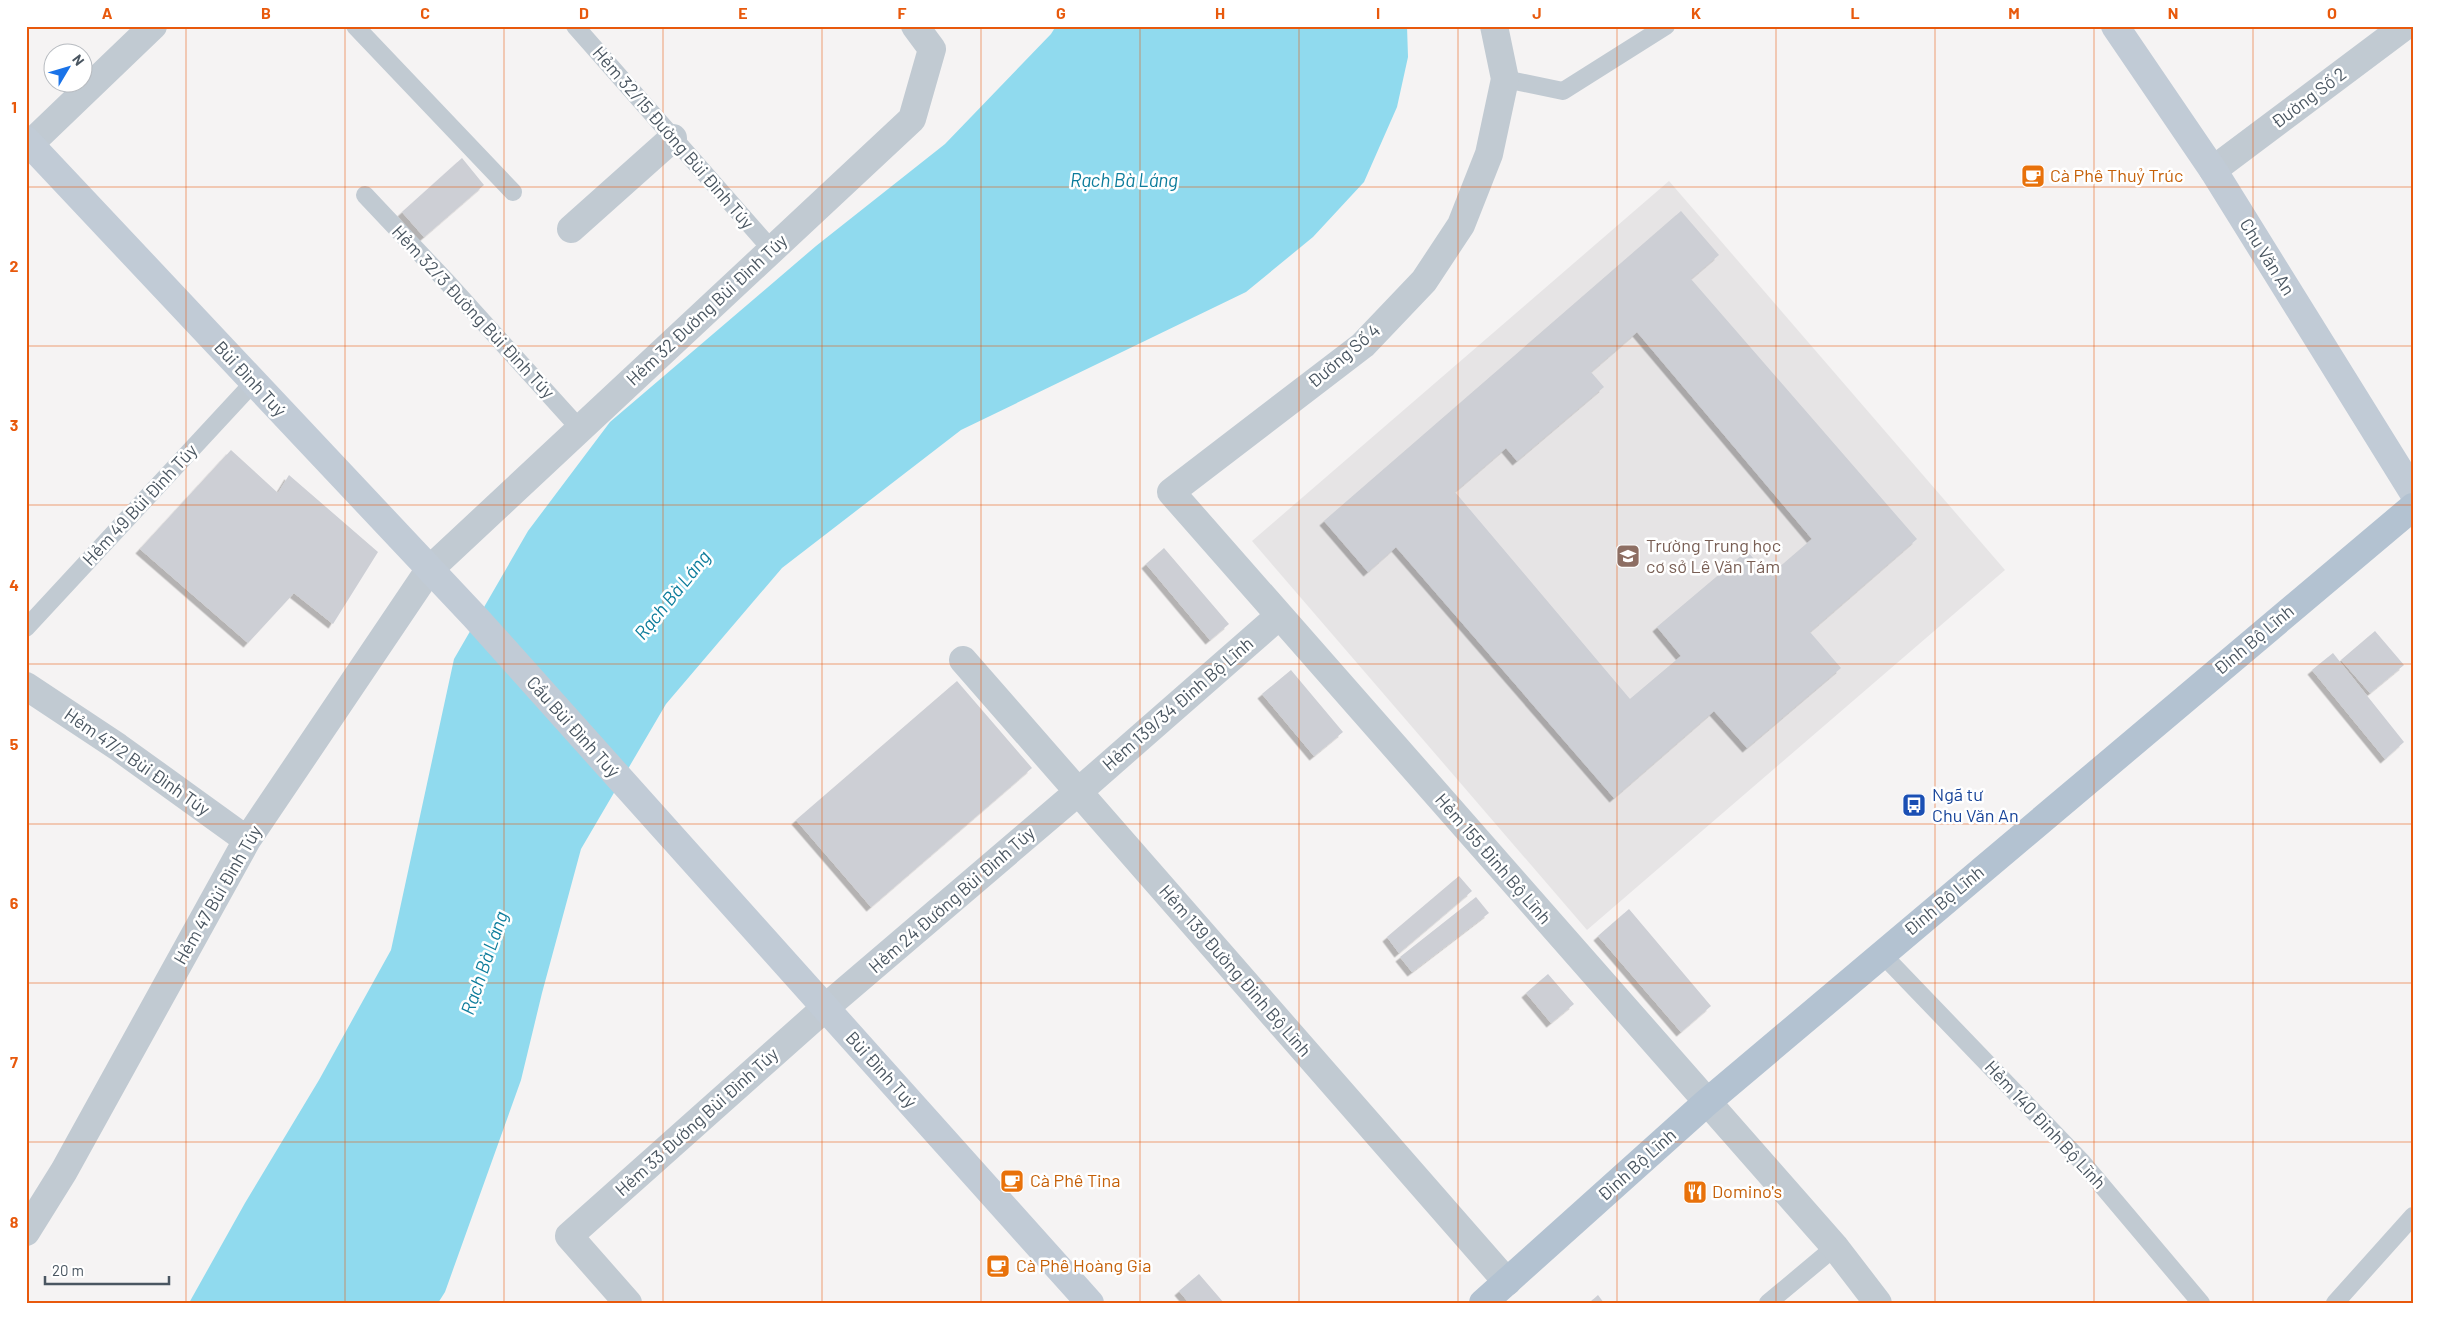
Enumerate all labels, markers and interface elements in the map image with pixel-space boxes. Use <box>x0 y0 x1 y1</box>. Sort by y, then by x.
text: A <box>102 3 113 22</box>
text: B <box>261 3 271 22</box>
text: C <box>420 3 430 22</box>
text: D <box>579 3 589 22</box>
text: E <box>738 3 748 22</box>
text: F <box>898 3 907 22</box>
text: G <box>1056 3 1066 22</box>
text: H <box>1215 3 1225 22</box>
text: I <box>1376 3 1380 22</box>
text: J <box>1532 3 1542 22</box>
text: K <box>1691 3 1701 22</box>
text: L <box>1850 3 1860 22</box>
text: M <box>2008 3 2020 22</box>
text: N <box>2168 3 2178 22</box>
text: O <box>2327 3 2337 22</box>
street label: Hẻm 32/15 Đường Bùi Đình Túy <box>588 41 759 233</box>
north arrow <box>42 42 92 92</box>
text: N <box>69 51 88 69</box>
street label: Đường Số 2 <box>2267 62 2350 132</box>
text: 1 <box>11 97 17 116</box>
cafe icon: Cà Phê Thuỷ Trúc <box>2020 163 2046 189</box>
place label: Cà Phê Thuỷ Trúc <box>2050 164 2183 186</box>
water label: Rạch Bà Láng <box>1070 168 1178 191</box>
street label: Chu Văn An <box>2236 214 2300 299</box>
street label: Hẻm 32/3 Đường Bùi Đình Túy <box>388 220 560 402</box>
street label: Hẻm 32 Đường Bùi Đình Túy <box>621 229 791 390</box>
text: 2 <box>10 256 19 275</box>
street label: Đường Số 4 <box>1303 319 1384 392</box>
street label: Bùi Đình Tuý <box>210 336 291 421</box>
text: 3 <box>10 415 18 434</box>
street label: Hẻm 49 Bùi Đình Túy <box>77 439 201 570</box>
place label: Trường Trung học cơ sở Lê Văn Tám <box>1646 534 1781 577</box>
school or university icon: Trường Trung học cơ sở Lê Văn Tám <box>1615 543 1641 569</box>
water label: Rạch Bà Láng <box>629 545 715 644</box>
text: 4 <box>9 575 19 594</box>
street label: Đinh Bộ Lĩnh <box>2209 599 2298 679</box>
street label: Hẻm 139/34 Đinh Bộ Lĩnh <box>1097 632 1257 775</box>
street label: Cầu Bùi Đình Tuý <box>523 671 625 782</box>
street label: Hẻm 47/2 Bùi Đình Túy <box>61 703 215 820</box>
text: 5 <box>10 734 19 753</box>
place label: Ngã tư Chu Văn An <box>1932 783 2019 826</box>
street label: Hẻm 155 Đinh Bộ Lĩnh <box>1431 788 1557 928</box>
bus stop icon: Ngã tư Chu Văn An <box>1901 792 1927 818</box>
street label: Hẻm 47 Bùi Đình Túy <box>168 821 266 968</box>
street label: Hẻm 24 Đường Bùi Đình Túy <box>864 821 1039 977</box>
street label: Đinh Bộ Lĩnh <box>1899 860 1988 940</box>
street label: Hẻm 139 Đường Đinh Bộ Lĩnh <box>1155 880 1316 1061</box>
text: 6 <box>10 893 19 912</box>
water label: Rạch Bà Láng <box>455 908 512 1018</box>
street label: Bùi Đình Tuý <box>842 1027 922 1112</box>
street label: Hẻm 33 Đường Bùi Đình Túy <box>610 1042 782 1200</box>
text: 7 <box>10 1052 18 1071</box>
street label: Hẻm 140 Đinh Bộ Lĩnh <box>1981 1056 2111 1193</box>
street label: Đinh Bộ Lĩnh <box>1593 1123 1680 1205</box>
cafe icon: Cà Phê Tina <box>999 1168 1025 1194</box>
place label: Cà Phê Tina <box>1030 1169 1121 1191</box>
restaurant icon: Domino's <box>1682 1179 1708 1205</box>
place label: Domino's <box>1712 1180 1782 1202</box>
text: 8 <box>10 1212 19 1231</box>
cafe icon: Cà Phê Hoàng Gia <box>985 1253 1011 1279</box>
scale bar <box>45 1254 169 1286</box>
place label: Cà Phê Hoàng Gia <box>1016 1254 1152 1276</box>
text: 20 m <box>52 1261 84 1279</box>

